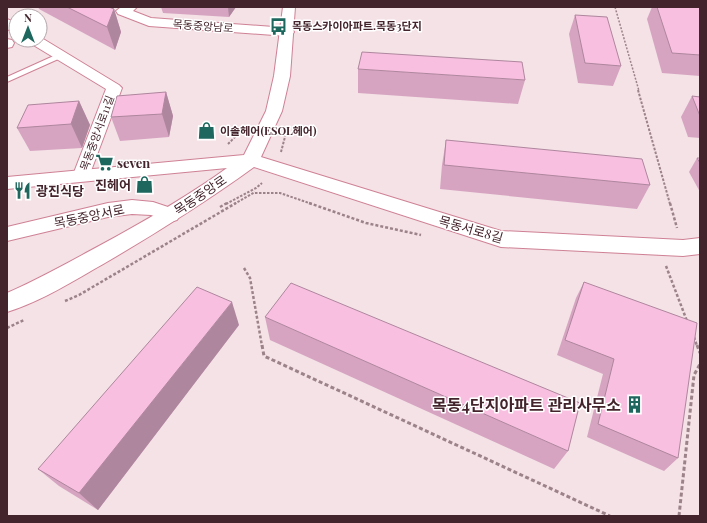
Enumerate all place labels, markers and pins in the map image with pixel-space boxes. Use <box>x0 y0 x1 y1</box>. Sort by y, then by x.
bus stop icon: 목동스카이아파트.목동3단지 <box>269 16 289 36</box>
place label: 목동스카이아파트.목동3단지 <box>292 18 422 33</box>
shop icon: 이솔헤어(ESOL헤어) <box>197 121 217 141</box>
place label: 이솔헤어(ESOL헤어) <box>220 123 317 138</box>
supermarket icon: seven <box>94 153 114 173</box>
place label: seven <box>117 154 150 171</box>
shop icon: 진헤어 <box>134 175 154 195</box>
place label: 진헤어 <box>95 176 131 193</box>
restaurant icon: 광진식당 <box>13 181 33 201</box>
place label: 광진식당 <box>36 182 84 199</box>
place label: 목동4단지아파트 관리사무소 <box>432 394 621 415</box>
building icon: 목동4단지아파트 관리사무소 <box>624 395 644 415</box>

